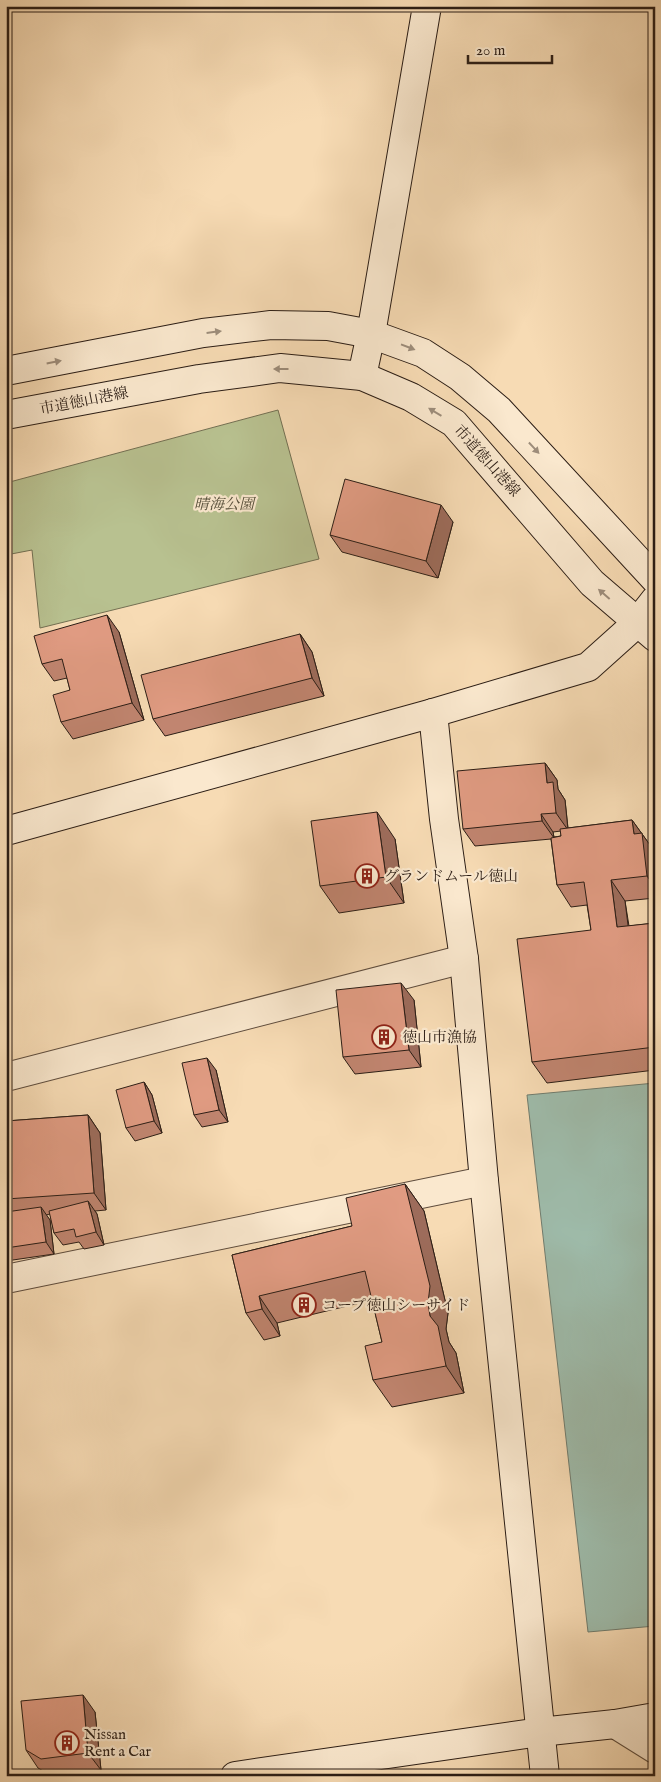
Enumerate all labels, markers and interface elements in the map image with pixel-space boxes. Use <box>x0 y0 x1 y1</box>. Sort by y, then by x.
scale bar <box>468 32 552 64</box>
text: 20 m <box>476 41 506 60</box>
one-way arrow <box>206 328 222 336</box>
one-way arrow <box>401 343 416 351</box>
one-way arrow <box>47 357 63 365</box>
one-way arrow <box>273 365 289 373</box>
street label: 市道徳山港線 <box>38 383 130 419</box>
one-way arrow <box>428 407 441 416</box>
street label: 市道徳山港線 <box>450 421 524 501</box>
one-way arrow <box>528 441 540 453</box>
park label: 晴海公園 <box>194 495 257 514</box>
one-way arrow <box>599 588 611 600</box>
building icon: グランドムール徳山 <box>354 863 380 889</box>
place label: グランドムール徳山 <box>384 867 518 886</box>
building icon: 徳山市漁協 <box>371 1024 397 1050</box>
place label: 徳山市漁協 <box>402 1028 477 1047</box>
building icon: コープ徳山シーサイド <box>291 1292 317 1318</box>
place label: コープ徳山シーサイド <box>322 1296 470 1315</box>
place label: Nissan Rent a Car <box>84 1725 152 1761</box>
building icon: Nissan Rent a Car <box>54 1730 80 1756</box>

